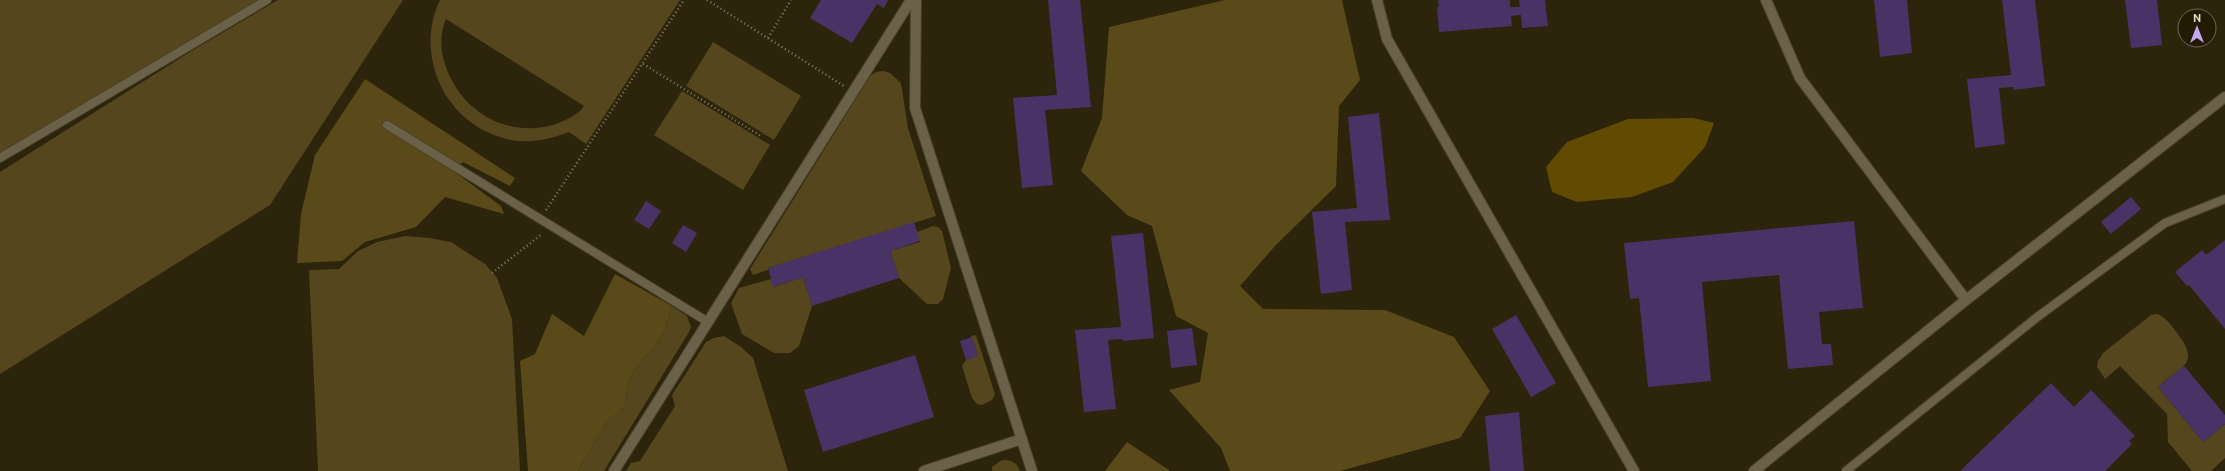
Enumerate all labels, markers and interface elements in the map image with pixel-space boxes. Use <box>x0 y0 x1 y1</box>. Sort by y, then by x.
north arrow <box>2177 8 2217 48</box>
text: N <box>2193 12 2201 24</box>

